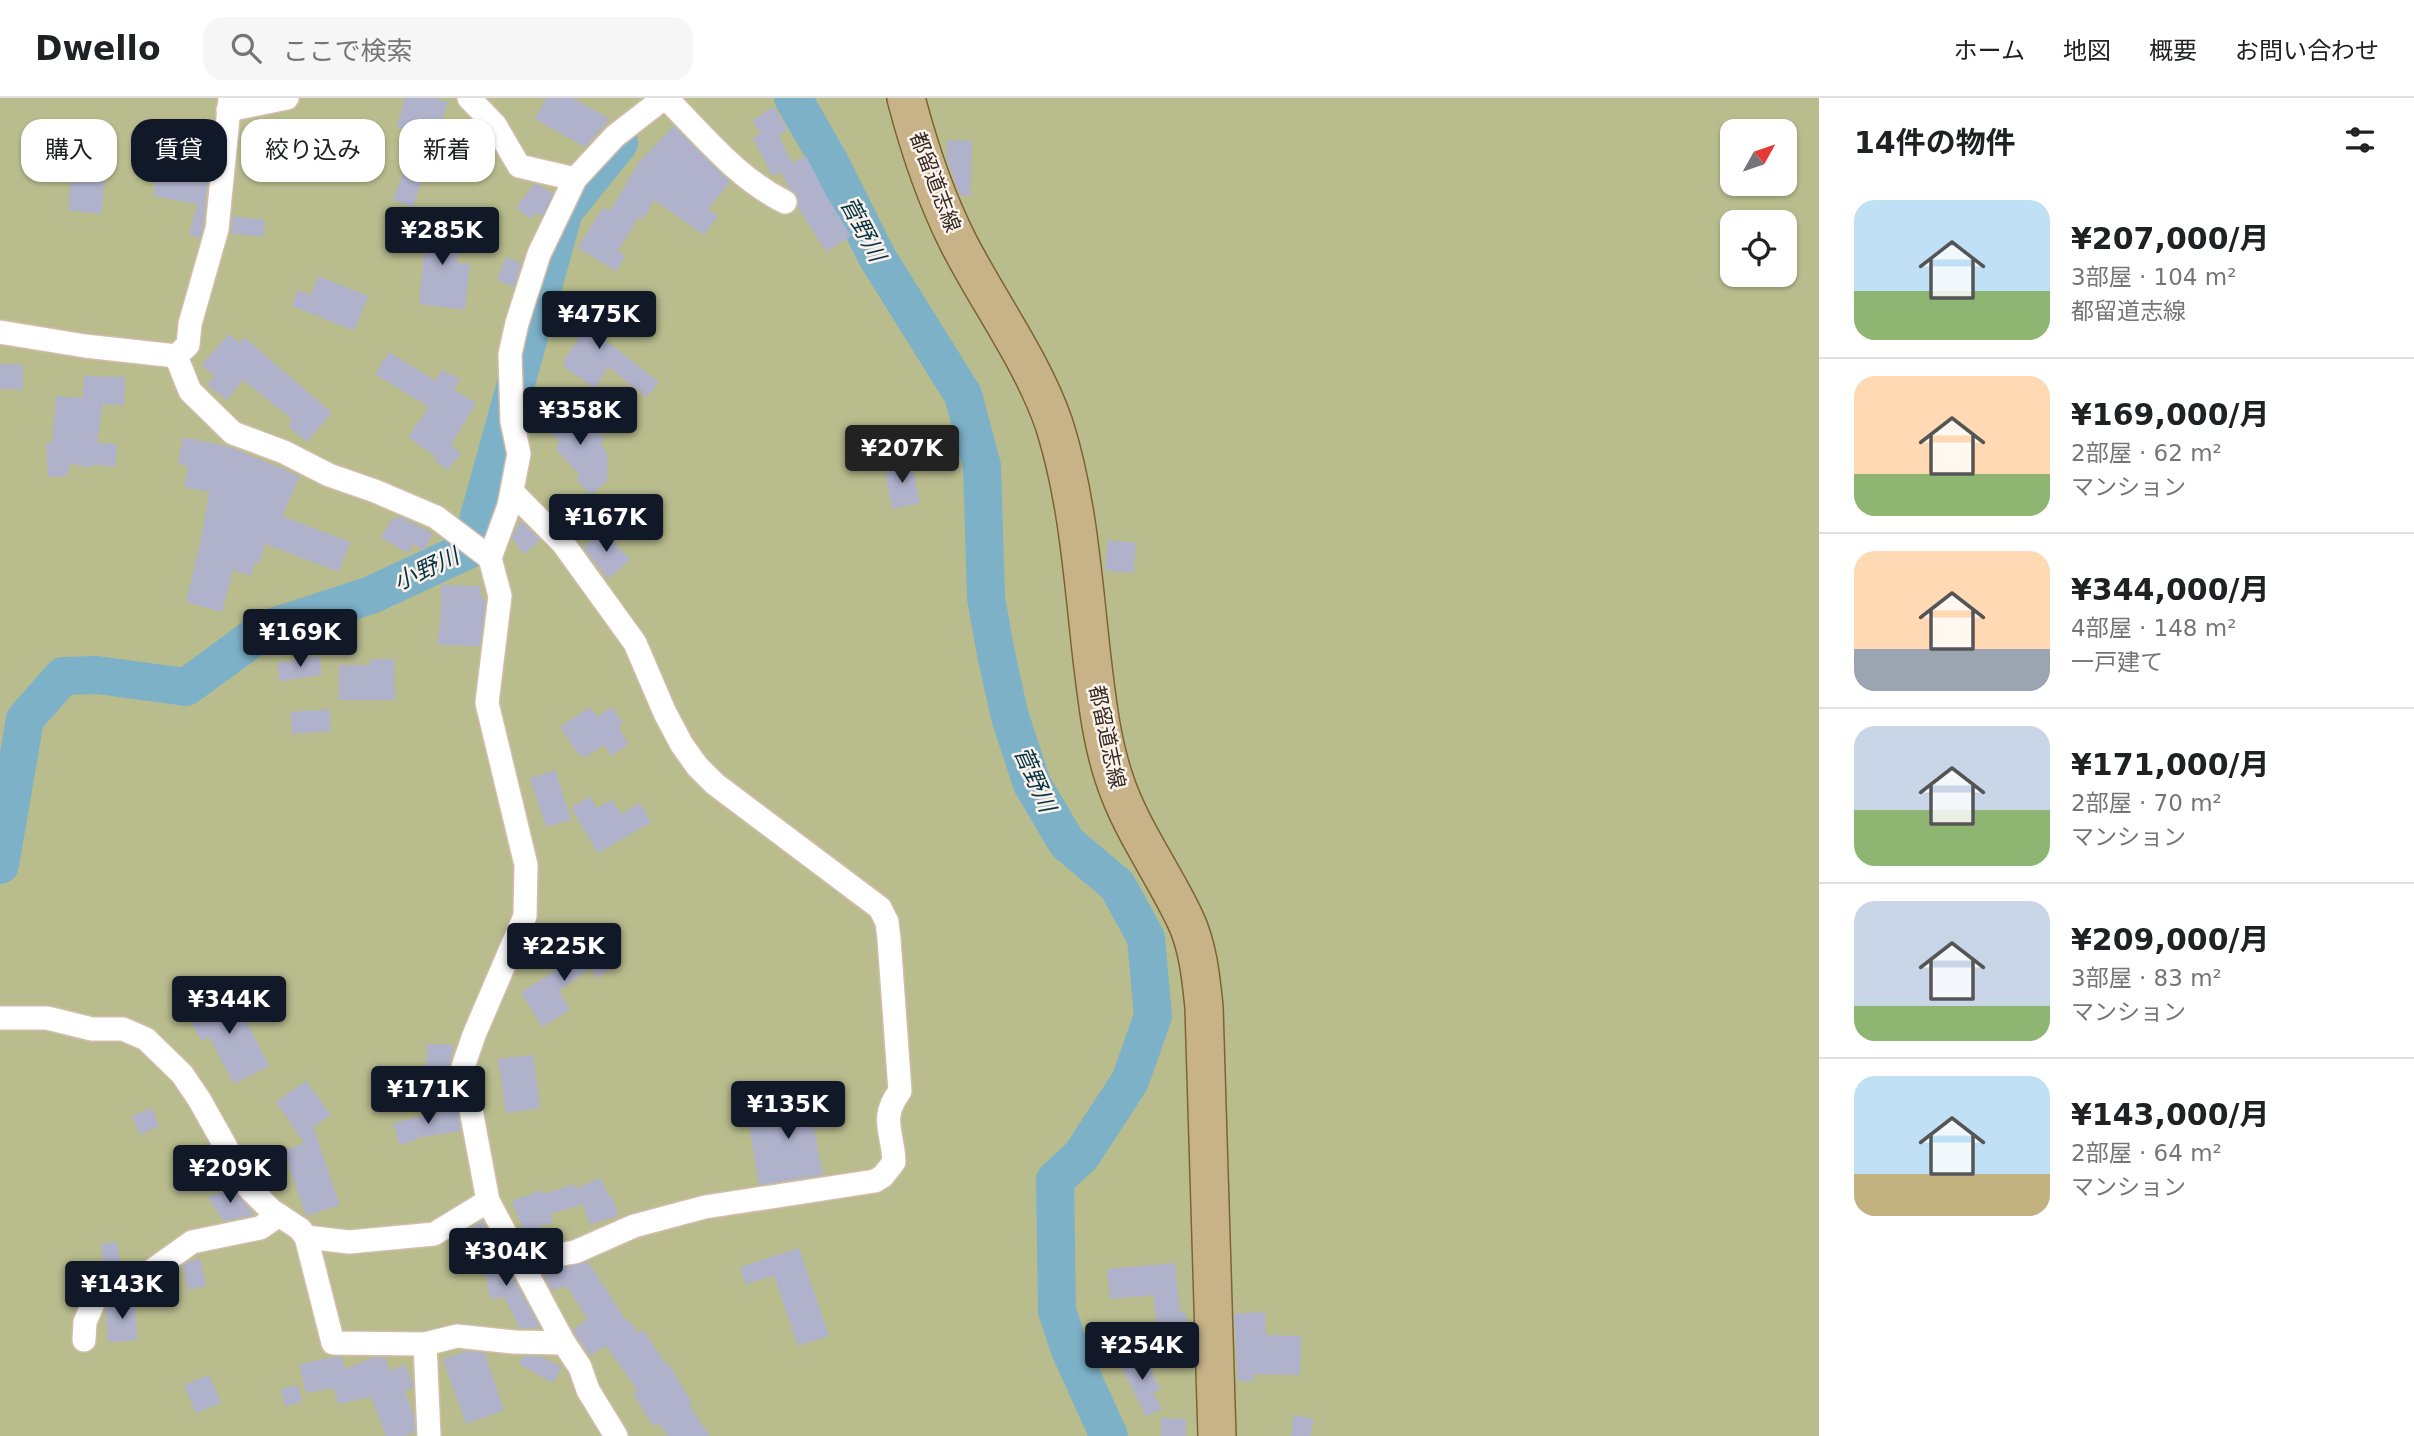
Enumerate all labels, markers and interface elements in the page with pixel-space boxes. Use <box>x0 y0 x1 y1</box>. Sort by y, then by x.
search box <box>203 17 693 80</box>
text: Dwello <box>35 29 161 68</box>
icon: search <box>227 29 265 67</box>
text: ここで検索 <box>283 36 413 66</box>
text: ホーム <box>1954 37 2025 65</box>
text: 地図 <box>2063 37 2111 65</box>
text: 概要 <box>2149 37 2197 65</box>
text: お問い合わせ <box>2235 37 2379 65</box>
chip: 購入 <box>21 119 117 182</box>
chip: 賃貸 <box>131 119 227 182</box>
chip: 絞り込み <box>241 119 385 182</box>
chip: 新着 <box>399 119 495 182</box>
north arrow <box>1720 119 1797 196</box>
map controls <box>1720 119 1797 287</box>
icon: filters <box>2341 121 2379 159</box>
text: 14件の物件 <box>1854 125 2016 160</box>
street label: 都留道志線 <box>905 129 965 235</box>
water label: 菅野川 <box>835 192 892 268</box>
pin: ¥285K <box>393 208 491 267</box>
button: locate <box>1720 210 1797 287</box>
text: ¥285K <box>401 217 483 243</box>
text: ¥207,000/月 <box>2071 221 2269 256</box>
icon: home <box>1910 228 1994 312</box>
text: 3部屋 · 104 m² <box>2071 264 2236 290</box>
pin: ¥475K <box>550 292 648 351</box>
text: 都留道志線 <box>2071 298 2186 324</box>
text: ¥475K <box>558 301 640 327</box>
pin: ¥358K <box>531 388 629 447</box>
text: ¥358K <box>539 397 621 423</box>
text: ¥169,000/月 <box>2071 397 2269 432</box>
icon: home <box>1910 404 1994 488</box>
pin: ¥207K <box>853 426 951 485</box>
text: ¥207K <box>861 435 943 461</box>
text: 2部屋 · 62 m² <box>2071 440 2222 466</box>
text: マンション <box>2071 474 2186 500</box>
pin: ¥167K <box>557 494 655 554</box>
text: ¥167K <box>565 504 647 530</box>
water label: 小野川 <box>389 541 465 595</box>
text: ¥344,000/月 <box>2071 572 2269 607</box>
icon: home <box>1910 579 1994 663</box>
pin: ¥169K <box>251 610 349 669</box>
text: 4部屋 · 148 m² <box>2071 615 2236 641</box>
text: ¥169K <box>259 619 341 645</box>
text: 一戸建て <box>2071 649 2163 675</box>
street label: 都留道志線 <box>1084 683 1130 791</box>
water label: 菅野川 <box>1009 742 1062 819</box>
text: ¥171,000/月 <box>2071 747 2269 782</box>
icon: home <box>1910 754 1994 838</box>
text: 2部屋 · 70 m² <box>2071 790 2222 816</box>
text: マンション <box>2071 824 2186 850</box>
text: ¥209,000/月 <box>2071 922 2269 957</box>
pin: ¥225K <box>515 924 613 983</box>
icon: home <box>1910 929 1994 1013</box>
text: ¥225K <box>523 933 605 959</box>
text: 3部屋 · 83 m² <box>2071 965 2222 991</box>
pin: ¥344K <box>180 976 278 1036</box>
text: ¥344K <box>188 986 270 1012</box>
text: マンション <box>2071 999 2186 1025</box>
pin: ¥171K <box>379 1066 477 1126</box>
text: ¥171K <box>387 1076 469 1102</box>
pin: ¥135K <box>739 1082 837 1141</box>
text: ¥135K <box>747 1091 829 1117</box>
text: ¥143,000/月 <box>2071 1097 2269 1132</box>
icon: home <box>1910 1104 1994 1188</box>
text: 2部屋 · 64 m² <box>2071 1140 2222 1166</box>
pin: ¥209K <box>181 1146 279 1205</box>
text: ¥209K <box>189 1155 271 1181</box>
text: マンション <box>2071 1174 2186 1200</box>
pin: ¥304K <box>457 1228 555 1288</box>
text: ¥304K <box>465 1238 547 1264</box>
pin: ¥143K <box>73 1262 171 1321</box>
text: ¥143K <box>81 1271 163 1297</box>
pin: ¥254K <box>1093 1322 1191 1382</box>
text: ¥254K <box>1101 1332 1183 1358</box>

